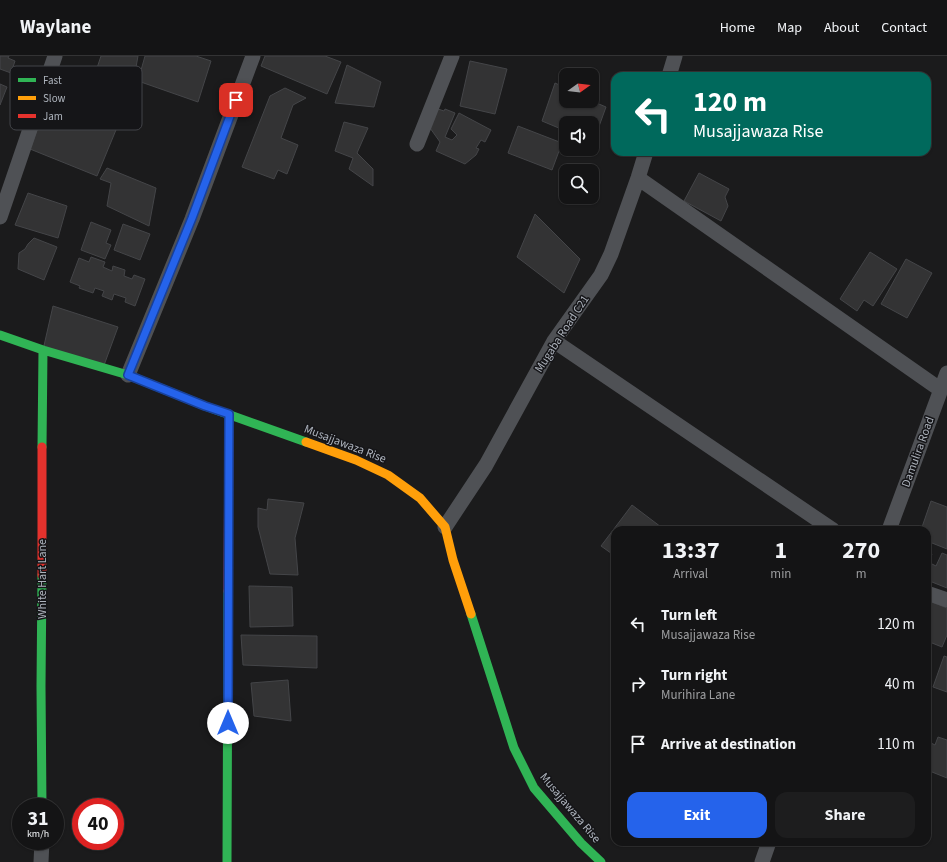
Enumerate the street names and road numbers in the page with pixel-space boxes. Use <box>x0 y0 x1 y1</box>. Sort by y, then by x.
street label: Mugaba Road C21 <box>531 292 593 376</box>
street label: Damulira Road <box>897 414 939 490</box>
street label: Musajjawaza Rise <box>301 420 389 468</box>
street label: White Hart Lane <box>34 539 51 619</box>
street label: Musajjawaza Rise <box>536 769 604 847</box>

